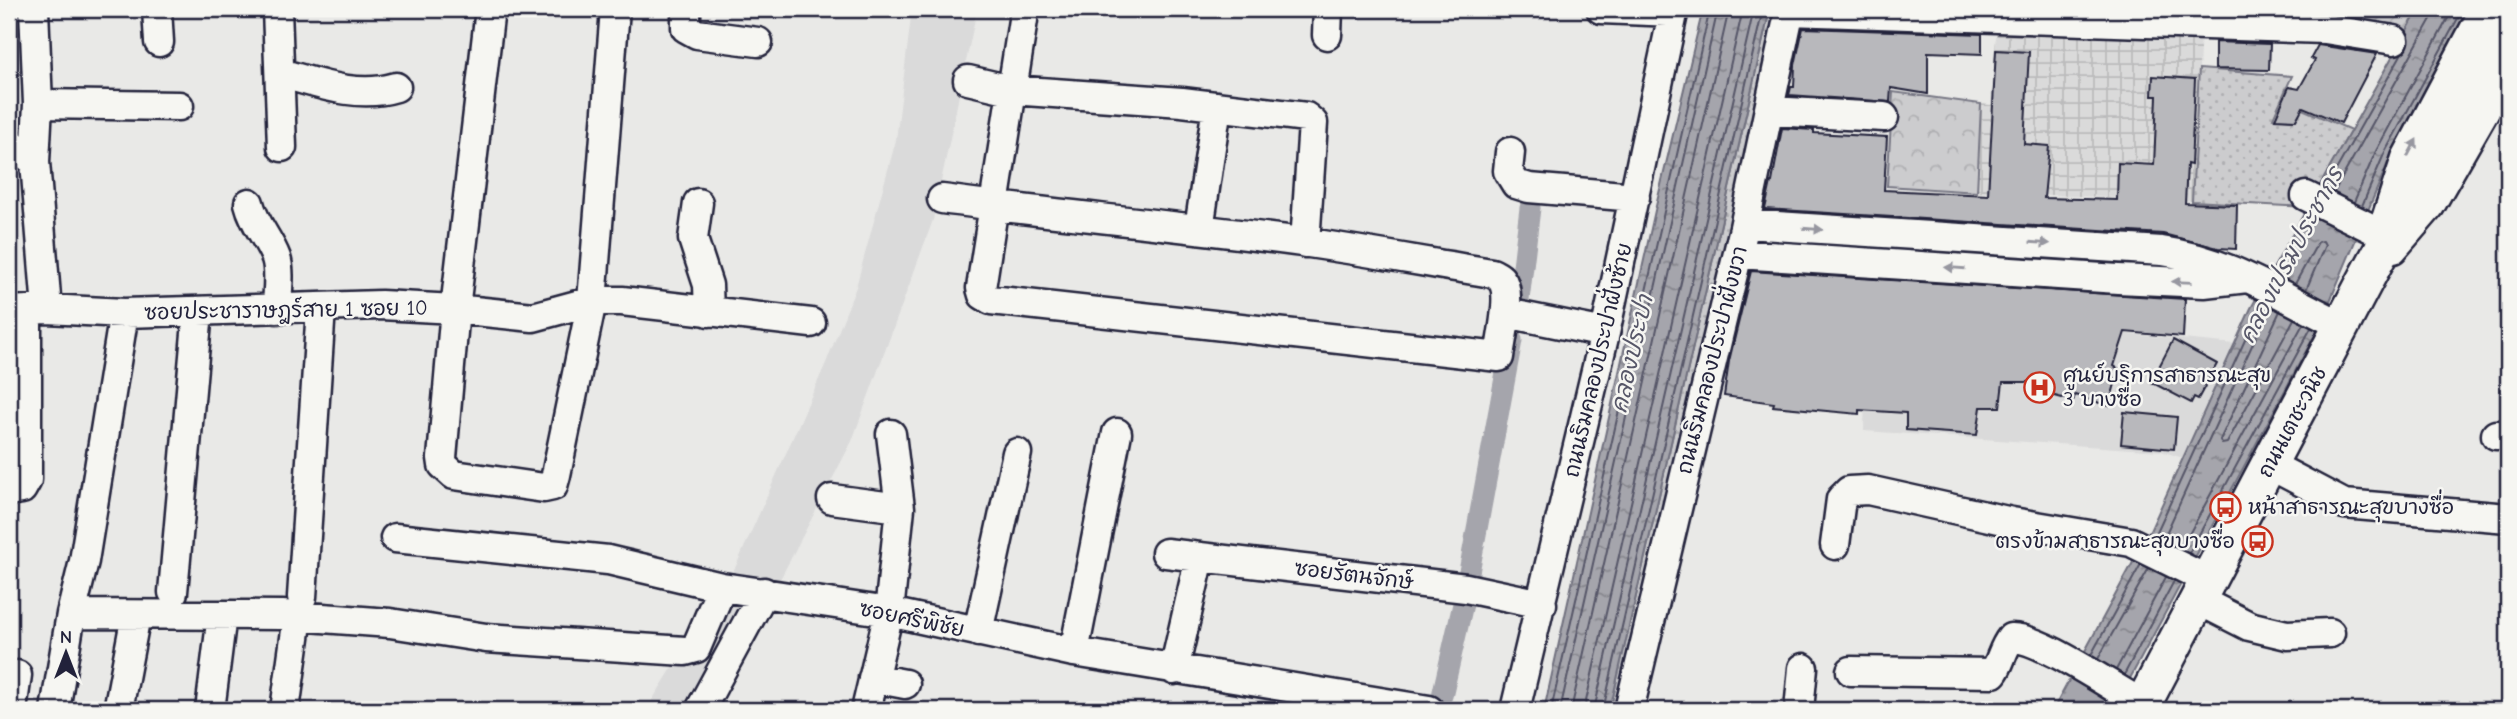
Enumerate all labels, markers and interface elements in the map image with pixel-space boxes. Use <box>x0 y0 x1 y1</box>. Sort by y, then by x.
one-way arrow <box>2405 137 2417 157</box>
water label: คลองเปรมประชากร <box>2233 161 2350 347</box>
one-way arrow <box>1802 223 1824 234</box>
one-way arrow <box>2029 238 2051 249</box>
street label: ถนนริมคลองประปาฝั่งซ้าย <box>1554 239 1637 480</box>
street label: ถนนริมคลองประปาฝั่งขวา <box>1667 242 1752 476</box>
one-way arrow <box>1944 263 1966 274</box>
one-way arrow <box>2171 277 2193 288</box>
water label: คลองประปา <box>1605 291 1659 415</box>
street label: ซอยประชาราษฎร์สาย 1 ซอย 10 <box>144 295 428 326</box>
place label: ศูนย์บริการสาธารณะสุข 3 บางซื่อ <box>2063 362 2271 411</box>
street label: ถนนเตชะวนิช <box>2253 362 2331 482</box>
hospital icon: ศูนย์บริการสาธารณะสุข 3 บางซื่อ <box>2023 370 2057 404</box>
place label: หน้าสาธารณะสุขบางซื่อ <box>2248 489 2454 523</box>
bus stop icon: หน้าสาธารณะสุขบางซื่อ <box>2208 490 2242 524</box>
place label: ตรงข้ามสาธารณะสุขบางซื่อ <box>1995 523 2235 557</box>
bus stop icon: ตรงข้ามสาธารณะสุขบางซื่อ <box>2241 524 2275 558</box>
street label: ซอยรัตนจักษ์ <box>1293 555 1415 594</box>
street label: ซอยศรีพิชัย <box>857 596 967 642</box>
north arrow <box>32 618 102 688</box>
text: N <box>60 626 72 648</box>

